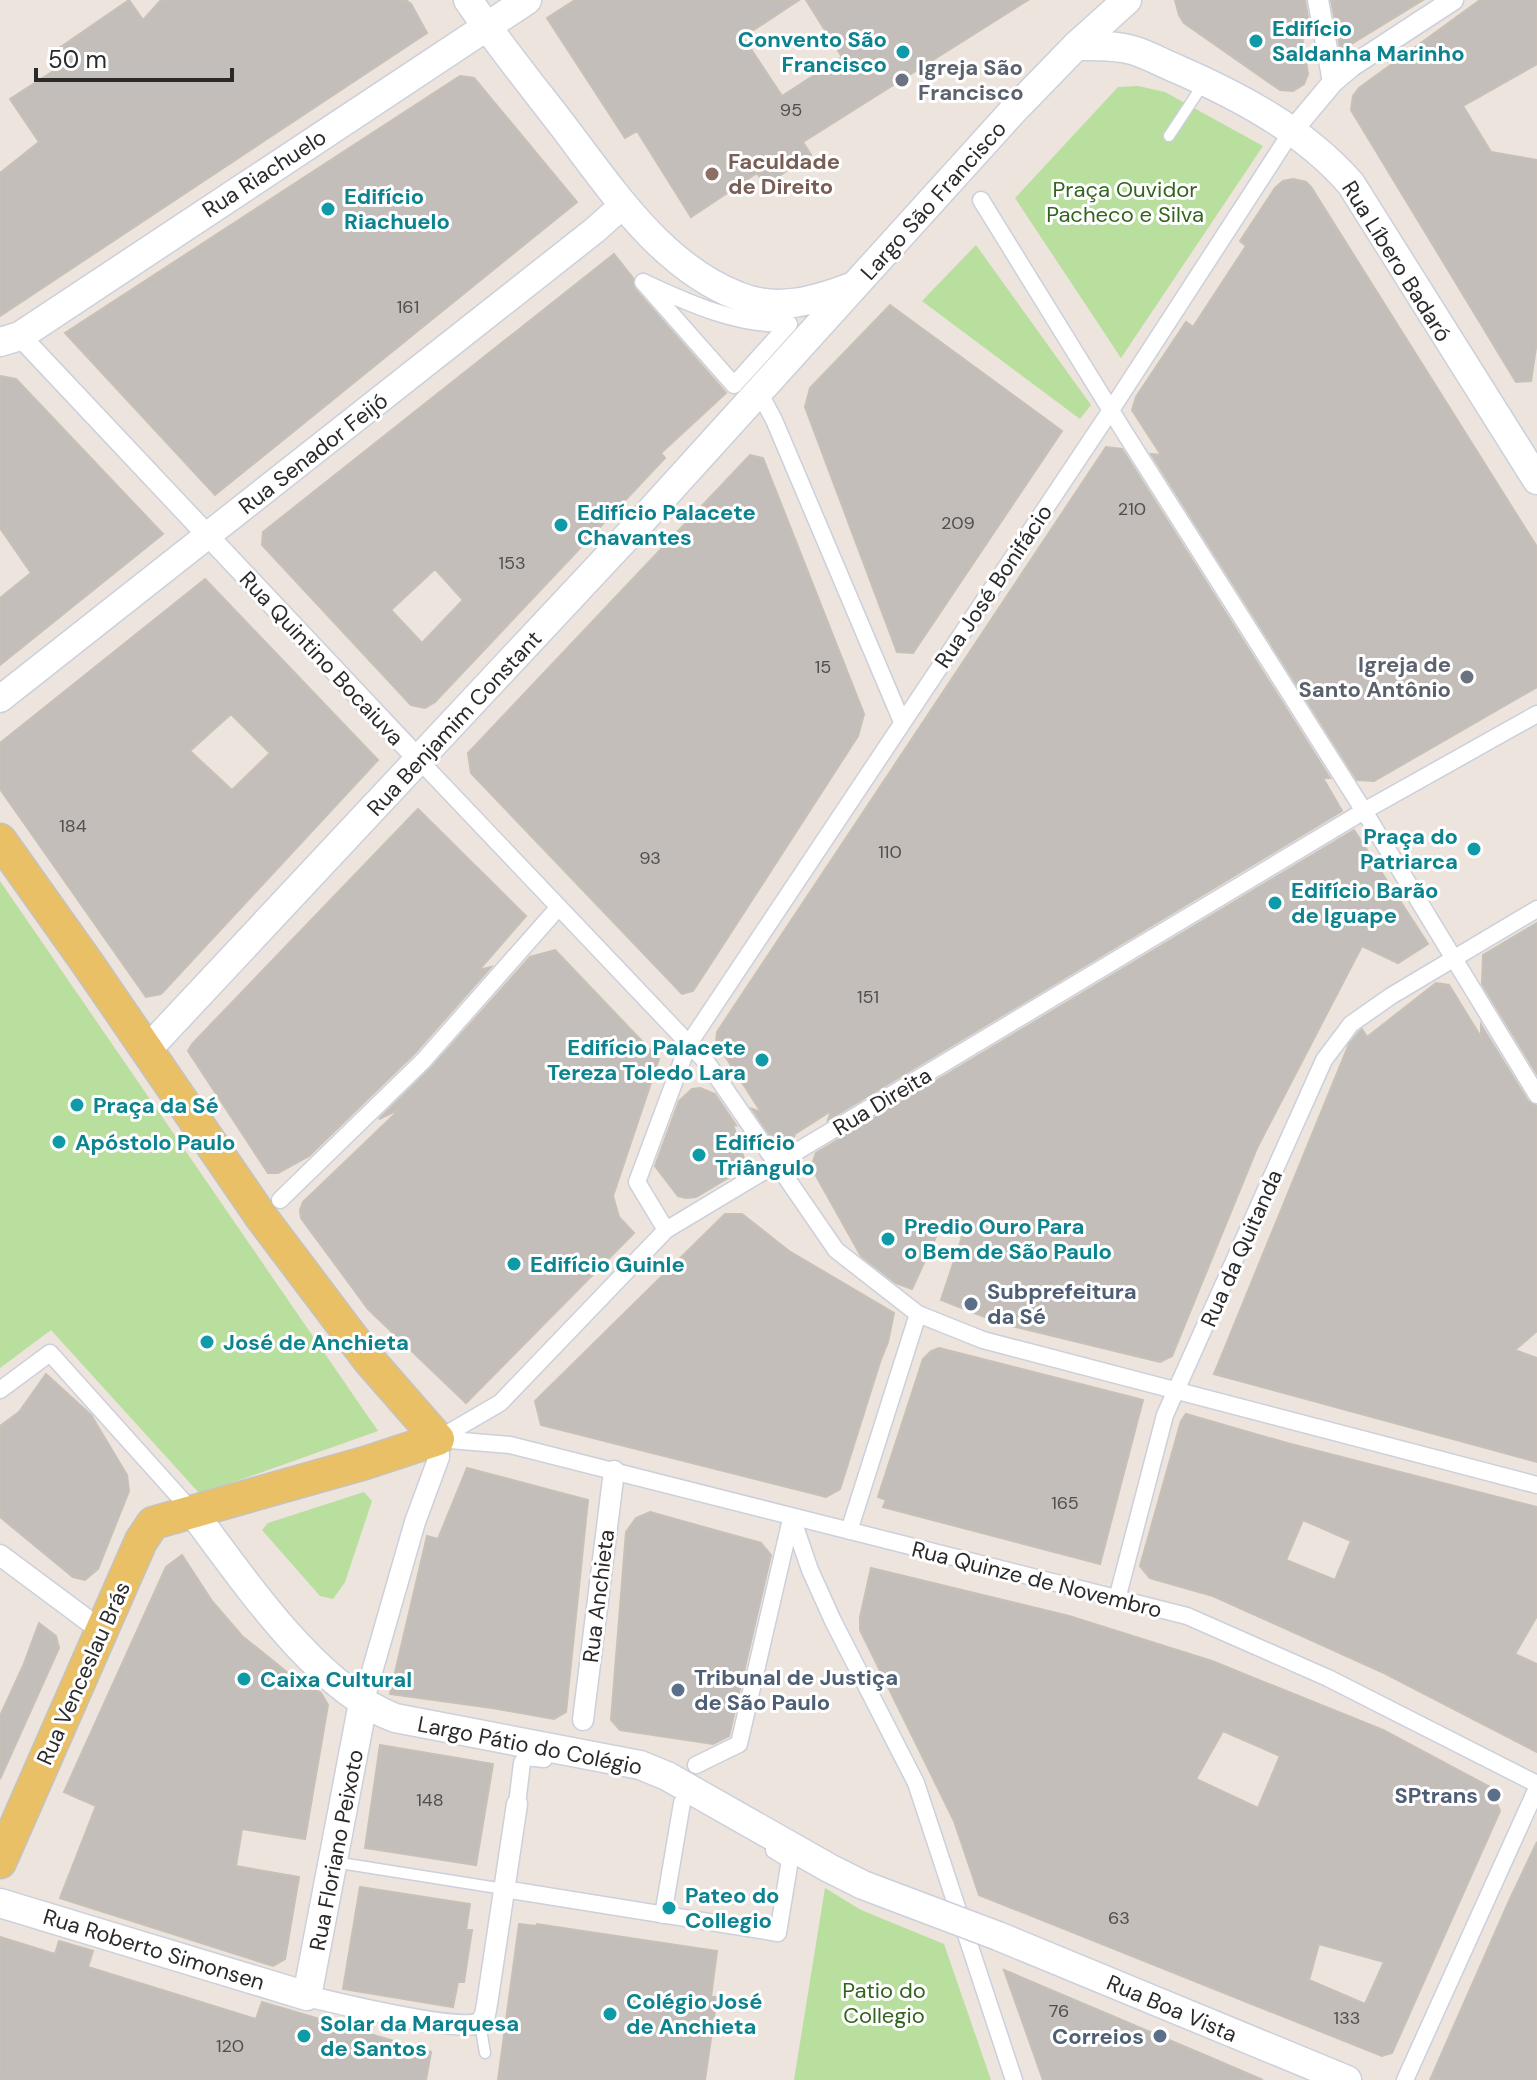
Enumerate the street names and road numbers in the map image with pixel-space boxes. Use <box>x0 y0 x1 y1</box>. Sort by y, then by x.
street label: Largo São Francisco <box>854 115 1013 286</box>
street label: Rua Riachuelo <box>197 123 332 224</box>
street label: Rua Líbero Badaró <box>1335 175 1458 347</box>
street label: Rua Senador Feijó <box>233 386 394 521</box>
street label: Rua José Bonifácio <box>928 499 1059 674</box>
street label: Rua Quintino Bocaiuva <box>233 565 410 752</box>
street label: Rua Benjamim Constant <box>361 624 548 822</box>
street label: Rua Direita <box>828 1061 937 1142</box>
street label: Rua da Quitanda <box>1194 1165 1289 1331</box>
street label: Rua Anchieta <box>576 1528 621 1664</box>
street label: Rua Quinze de Novembro <box>909 1534 1165 1625</box>
street label: Rua Venceslau Brás <box>30 1577 137 1769</box>
street label: Largo Pátio do Colégio <box>415 1709 645 1782</box>
street label: Rua Floriano Peixoto <box>303 1747 370 1953</box>
street label: Rua Roberto Simonsen <box>40 1902 268 1997</box>
street label: Rua Boa Vista <box>1102 1968 1241 2049</box>

